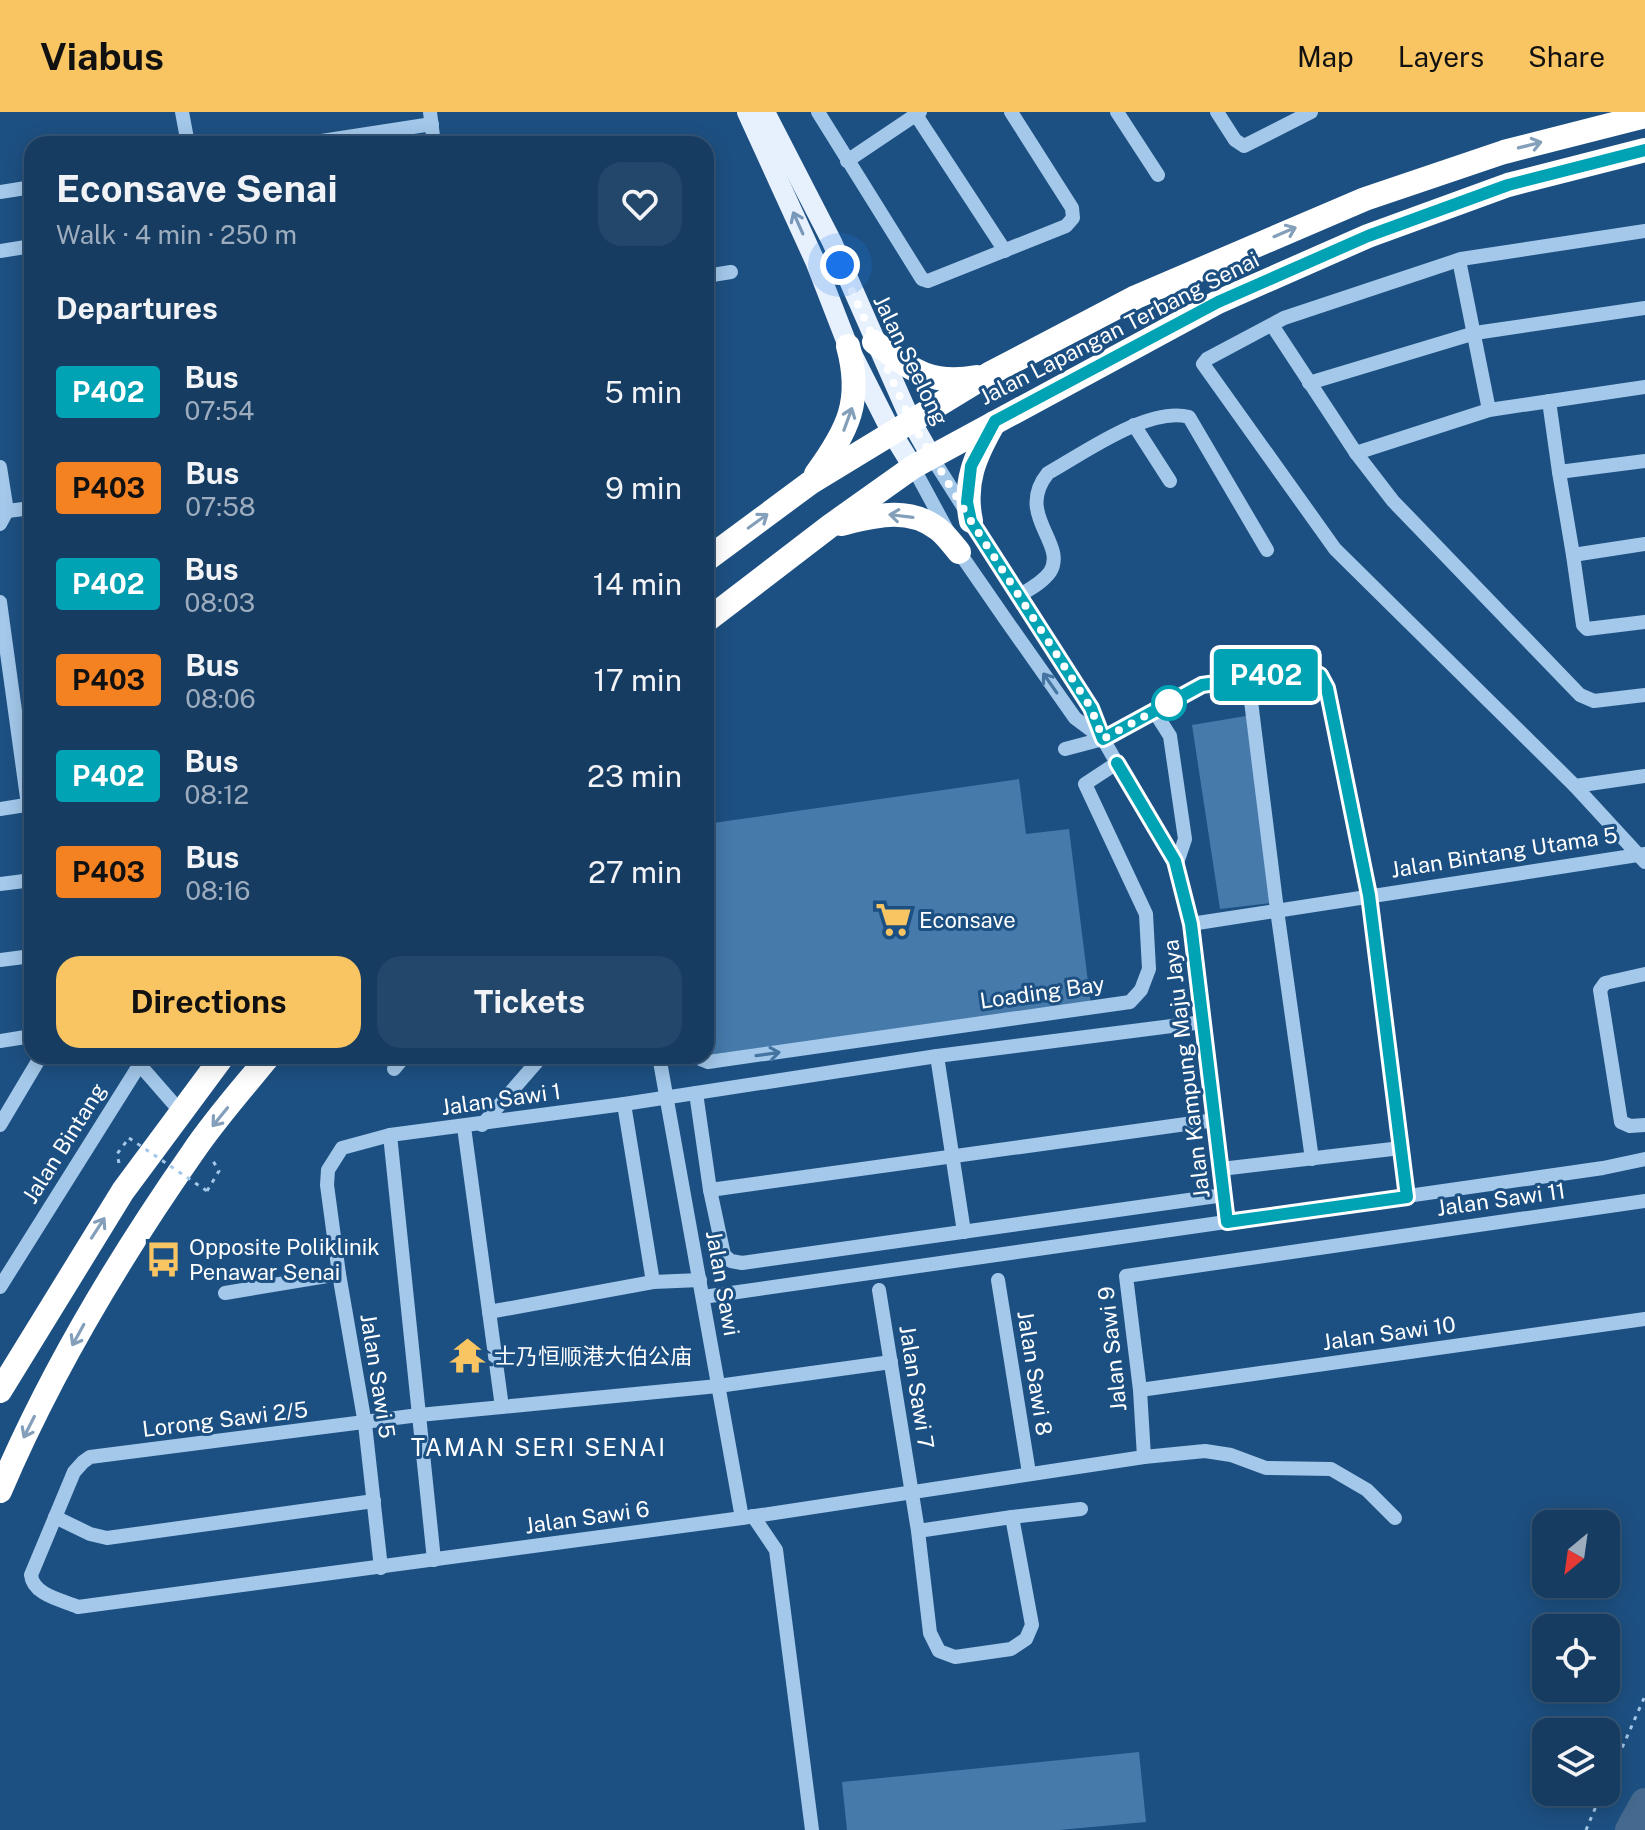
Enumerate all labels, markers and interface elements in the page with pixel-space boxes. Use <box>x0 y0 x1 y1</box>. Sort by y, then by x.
text: Viabus <box>40 34 164 79</box>
text: Map <box>1297 40 1354 73</box>
text: Layers <box>1398 40 1484 73</box>
text: Share <box>1528 40 1605 73</box>
one-way arrow <box>1516 137 1542 152</box>
button: heart <box>598 162 682 246</box>
text: Econsave Senai <box>56 166 338 211</box>
one-way arrow <box>790 212 805 236</box>
text: Walk · 4 min · 250 m <box>56 219 297 250</box>
one-way arrow <box>1272 224 1297 239</box>
your location <box>820 245 860 285</box>
street label: Jalan Lapangan Terbang Senai <box>975 246 1263 410</box>
text: Departures <box>56 290 218 326</box>
street label: Jalan Seelong <box>868 290 954 430</box>
text: Bus <box>184 359 239 395</box>
text: 5 min <box>605 374 682 410</box>
text: P402 <box>72 375 144 408</box>
text: 07:54 <box>184 395 254 426</box>
one-way arrow <box>842 407 857 432</box>
text: Bus <box>185 455 239 491</box>
text: 9 min <box>605 470 682 506</box>
text: P403 <box>72 471 145 504</box>
text: 07:58 <box>185 491 256 522</box>
one-way arrow <box>888 508 914 523</box>
one-way arrow <box>747 513 768 530</box>
text: Bus <box>184 551 239 587</box>
text: 14 min <box>593 566 682 602</box>
text: P402 <box>72 567 144 600</box>
text: 08:03 <box>184 587 255 618</box>
text: Bus <box>185 647 239 683</box>
line badge: P402 <box>1210 649 1322 701</box>
text: P402 <box>1230 658 1302 691</box>
text: 17 min <box>594 662 682 698</box>
text: P403 <box>72 663 145 696</box>
one-way arrow <box>1042 672 1059 694</box>
text: 08:06 <box>185 683 256 714</box>
unlabelled marker <box>1152 686 1186 720</box>
text: Bus <box>184 743 239 779</box>
text: 23 min <box>587 758 682 794</box>
text: P402 <box>72 759 144 792</box>
text: 08:12 <box>184 779 249 810</box>
street label: Jalan Bintang Utama 5 <box>1389 821 1619 883</box>
text: Bus <box>185 839 239 875</box>
text: 27 min <box>588 854 682 890</box>
text: P403 <box>72 855 145 888</box>
text: 08:16 <box>185 875 250 906</box>
supermarket icon: Econsave <box>874 901 912 939</box>
place label: Econsave <box>919 907 1016 933</box>
street label: Jalan Kampung Maju Jaya <box>1157 938 1215 1200</box>
button: Directions <box>56 956 361 1048</box>
button: Tickets <box>377 956 682 1048</box>
street label: Loading Bay <box>978 970 1106 1014</box>
one-way arrow <box>755 1046 780 1061</box>
street label: Jalan Bintang <box>17 1078 111 1208</box>
street label: Jalan Sawi 1 <box>439 1078 563 1120</box>
one-way arrow <box>211 1106 229 1127</box>
street label: Jalan Sawi 11 <box>1435 1177 1567 1221</box>
one-way arrow <box>91 1217 107 1240</box>
street label: Jalan Sawi <box>701 1228 745 1338</box>
place label: Opposite Poliklinik Penawar Senai <box>189 1234 380 1285</box>
bus stop icon: Opposite Poliklinik Penawar Senai <box>144 1241 182 1279</box>
street label: Jalan Sawi 9 <box>1093 1285 1131 1413</box>
street label: Jalan Sawi 8 <box>1012 1309 1058 1437</box>
street label: Jalan Sawi 10 <box>1321 1311 1457 1355</box>
street label: Jalan Sawi 5 <box>355 1312 401 1440</box>
one-way arrow <box>70 1323 86 1346</box>
street label: Jalan Sawi 7 <box>894 1323 940 1451</box>
temple icon: 士乃恒顺港大伯公庙 <box>449 1337 487 1375</box>
place label: 士乃恒顺港大伯公庙 <box>494 1343 692 1369</box>
street label: Lorong Sawi 2/5 <box>141 1396 309 1442</box>
one-way arrow <box>20 1414 36 1438</box>
district label: TAMAN SERI SENAI <box>411 1433 667 1461</box>
street label: Jalan Sawi 6 <box>523 1495 651 1539</box>
north arrow <box>1532 1510 1620 1598</box>
map controls <box>1532 1510 1620 1806</box>
button: locate <box>1532 1614 1620 1702</box>
button: layers <box>1532 1718 1620 1806</box>

